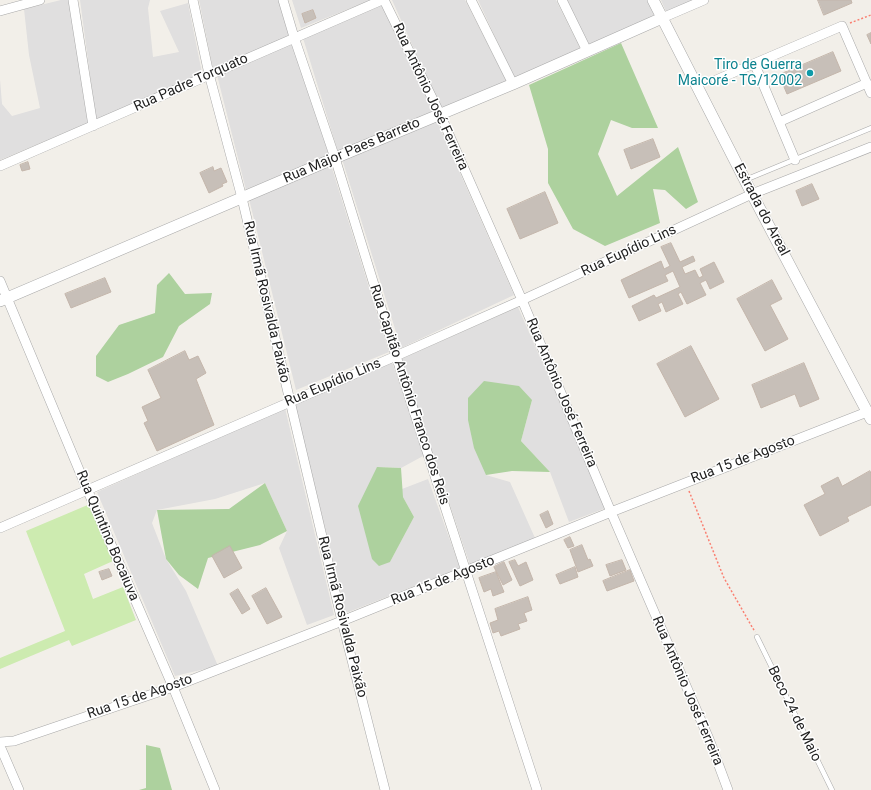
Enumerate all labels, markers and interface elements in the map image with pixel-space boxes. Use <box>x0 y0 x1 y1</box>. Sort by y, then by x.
street label: Rua Antônio José Ferreira <box>388 21 472 173</box>
street label: Rua Padre Torquato <box>131 50 251 116</box>
place label: Tiro de Guerra Maicoré - TG/12002 <box>678 57 802 90</box>
marker: Tiro de Guerra Maicoré - TG/12002 <box>805 68 815 78</box>
street label: Rua Major Paes Barreto <box>281 115 423 187</box>
street label: Estrada do Areal <box>730 161 792 259</box>
street label: Rua Irmã Rosivalda Paixão <box>239 219 293 385</box>
street label: Rua Eupídio Lins <box>579 222 679 280</box>
street label: Rua Capitão Antônio Franco dos Reis <box>365 283 453 507</box>
street label: Rua Antônio José Ferreira <box>522 316 600 470</box>
street label: Rua Eupídio Lins <box>282 355 384 411</box>
street label: Rua 15 de Agosto <box>689 432 797 488</box>
street label: Rua Quintino Bocaiuva <box>72 468 142 604</box>
street label: Rua Irmã Rosivalda Paixão <box>314 535 370 699</box>
street label: Rua 15 de Agosto <box>389 553 497 609</box>
street label: Rua Antônio José Ferreira <box>648 614 726 768</box>
street label: Beco 24 de Maio <box>764 664 824 764</box>
street label: Rua 15 de Agosto <box>85 671 195 723</box>

